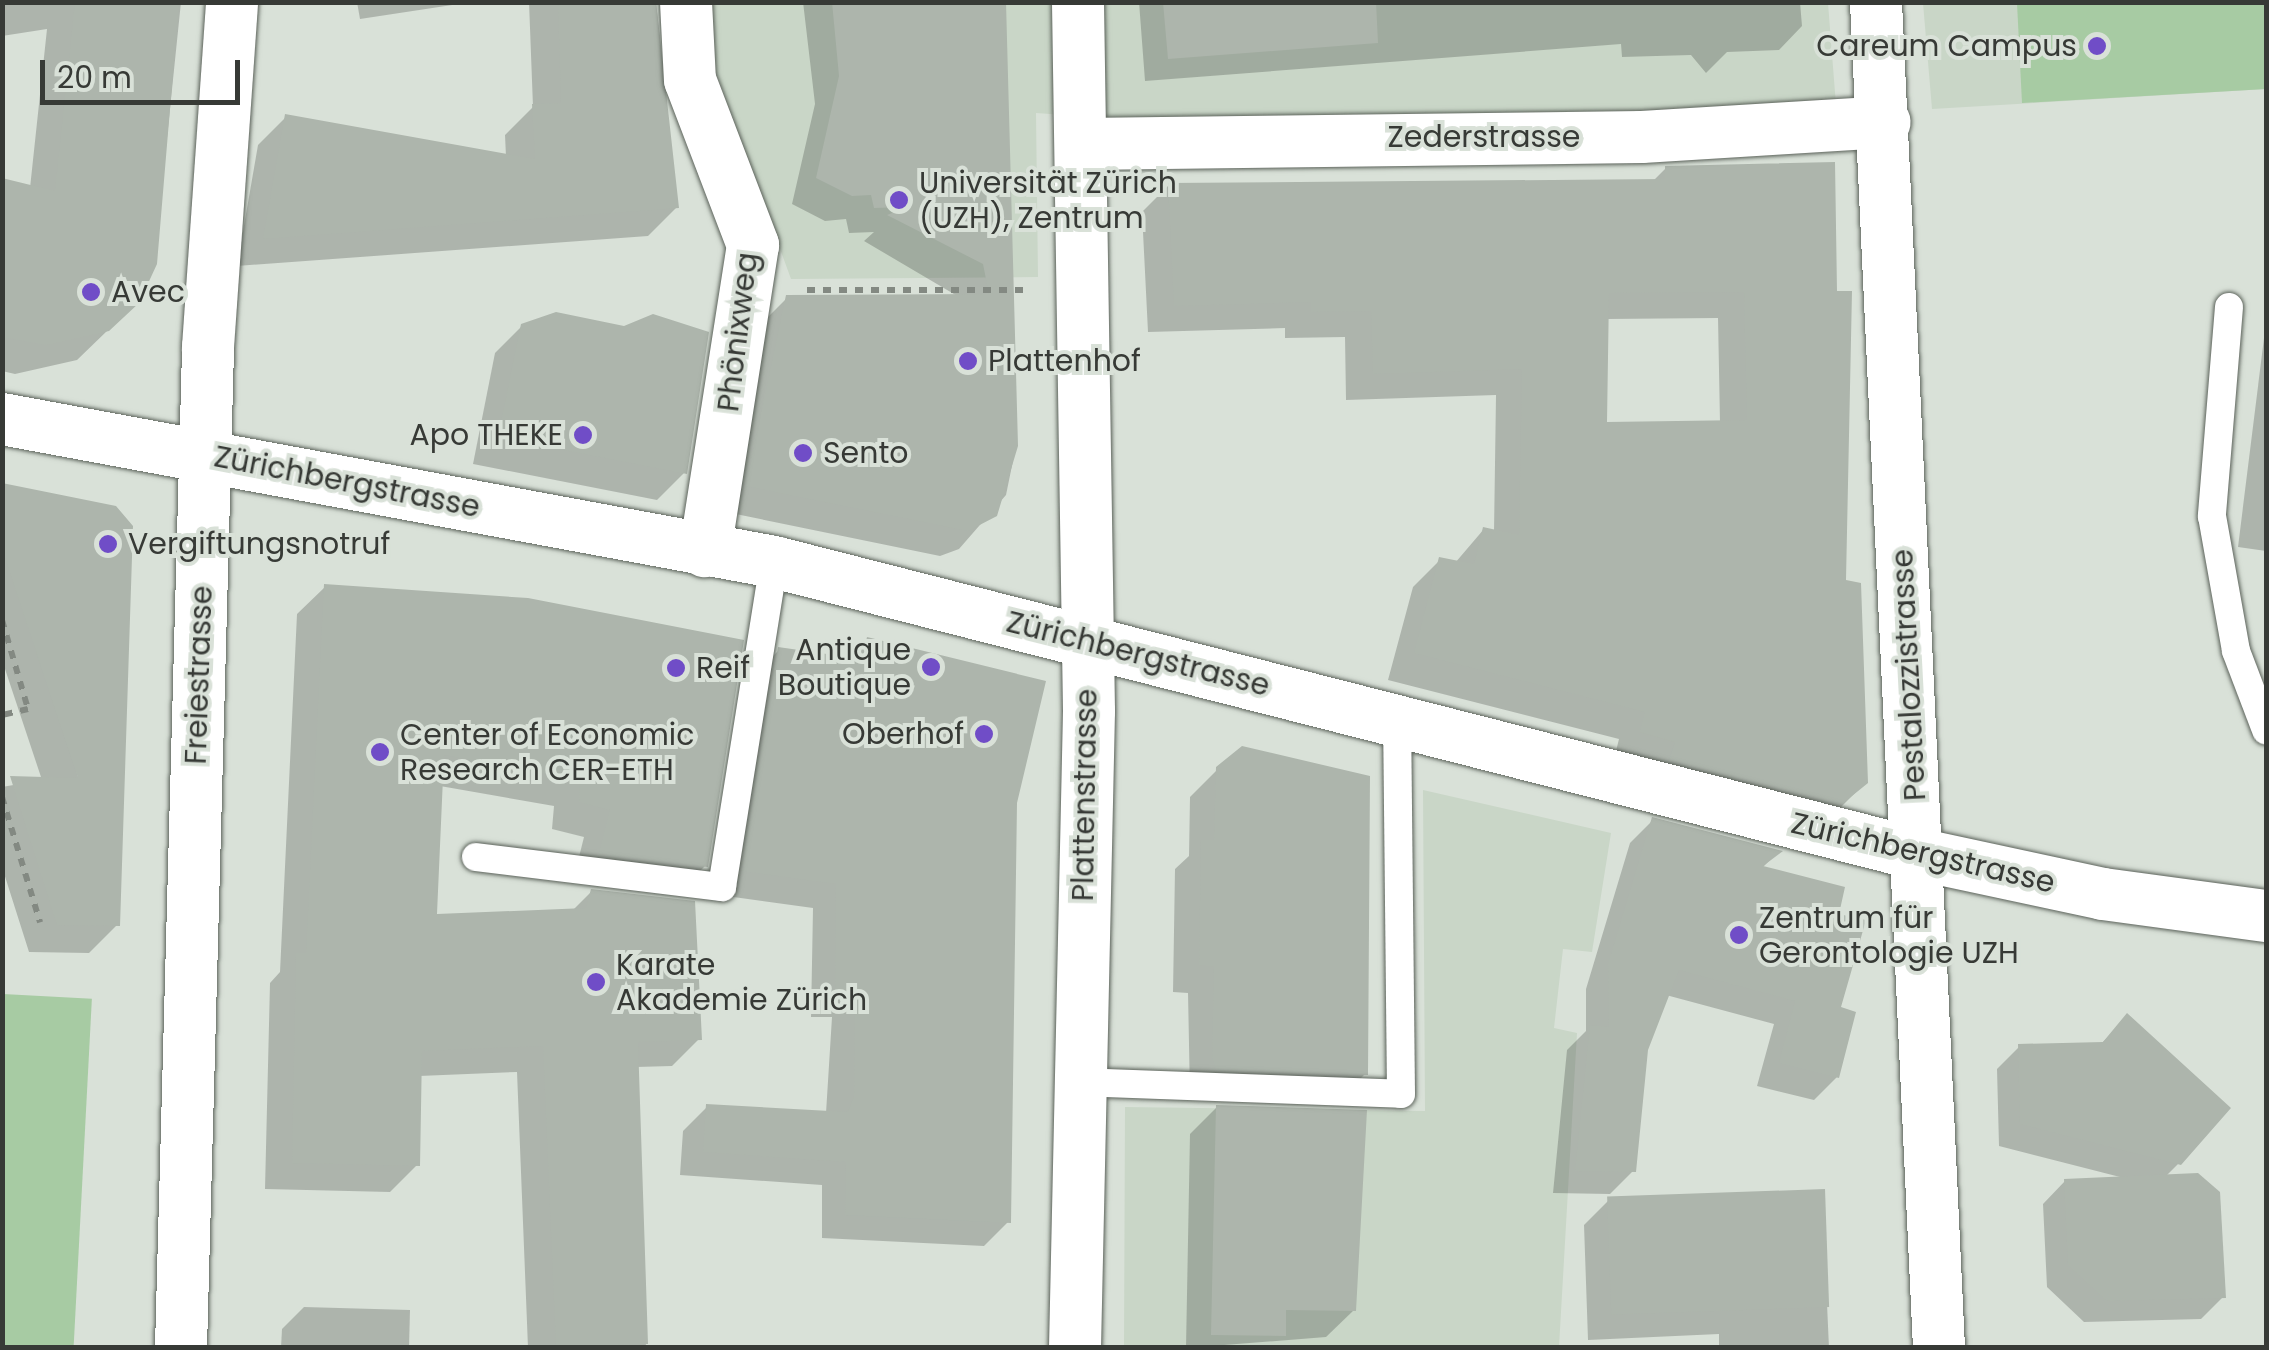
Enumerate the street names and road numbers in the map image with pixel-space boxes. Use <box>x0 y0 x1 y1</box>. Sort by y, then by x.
street label: Zederstrasse <box>1388 119 1580 155</box>
street label: Phönixweg <box>710 250 766 414</box>
street label: Zürichbergstrasse <box>211 439 483 525</box>
street label: Pestalozzistrasse <box>1884 548 1934 802</box>
street label: Freiestrasse <box>178 585 220 765</box>
street label: Zürichbergstrasse <box>1003 604 1273 704</box>
street label: Plattenstrasse <box>1065 688 1105 902</box>
street label: Zürichbergstrasse <box>1788 805 2058 901</box>

